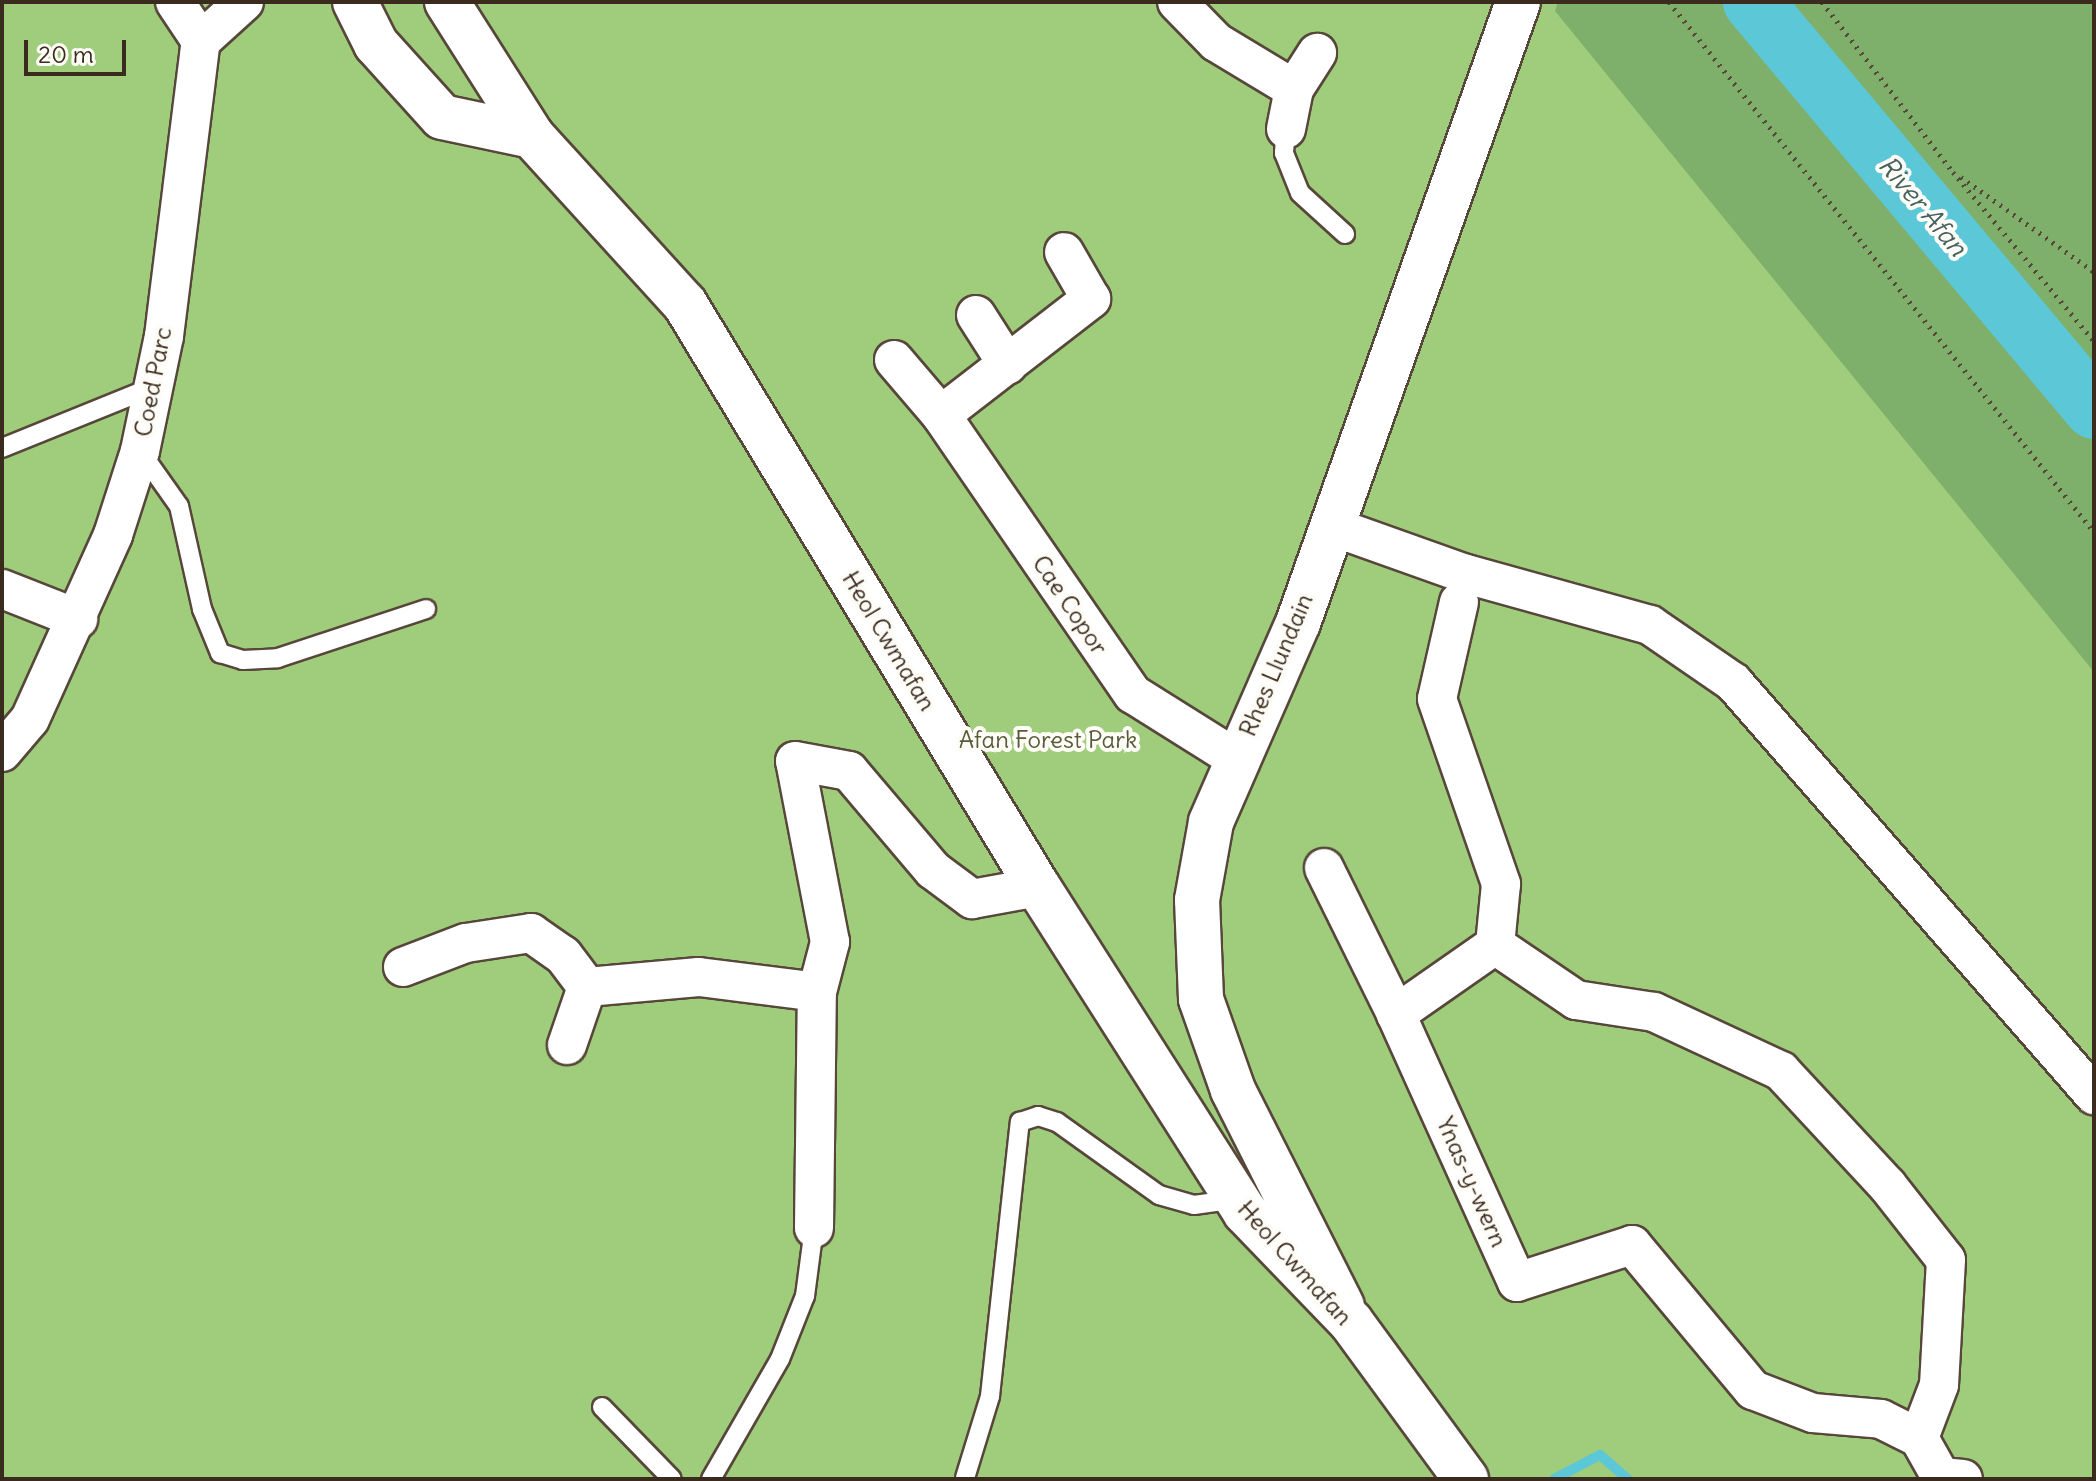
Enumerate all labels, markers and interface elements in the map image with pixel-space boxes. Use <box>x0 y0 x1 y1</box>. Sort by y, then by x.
scale bar <box>28 24 130 74</box>
text: 20 m <box>38 39 94 69</box>
water label: River Afan <box>1872 150 1974 262</box>
street label: Coed Parc <box>128 325 178 439</box>
street label: Cae Copor <box>1026 550 1114 660</box>
street label: Heol Cwmafan <box>836 566 942 716</box>
street label: Rhes Llundain <box>1233 589 1319 741</box>
park label: Afan Forest Park <box>959 726 1137 754</box>
street label: Ynas-y-wern <box>1430 1112 1514 1252</box>
street label: Heol Cwmafan <box>1232 1195 1358 1331</box>

